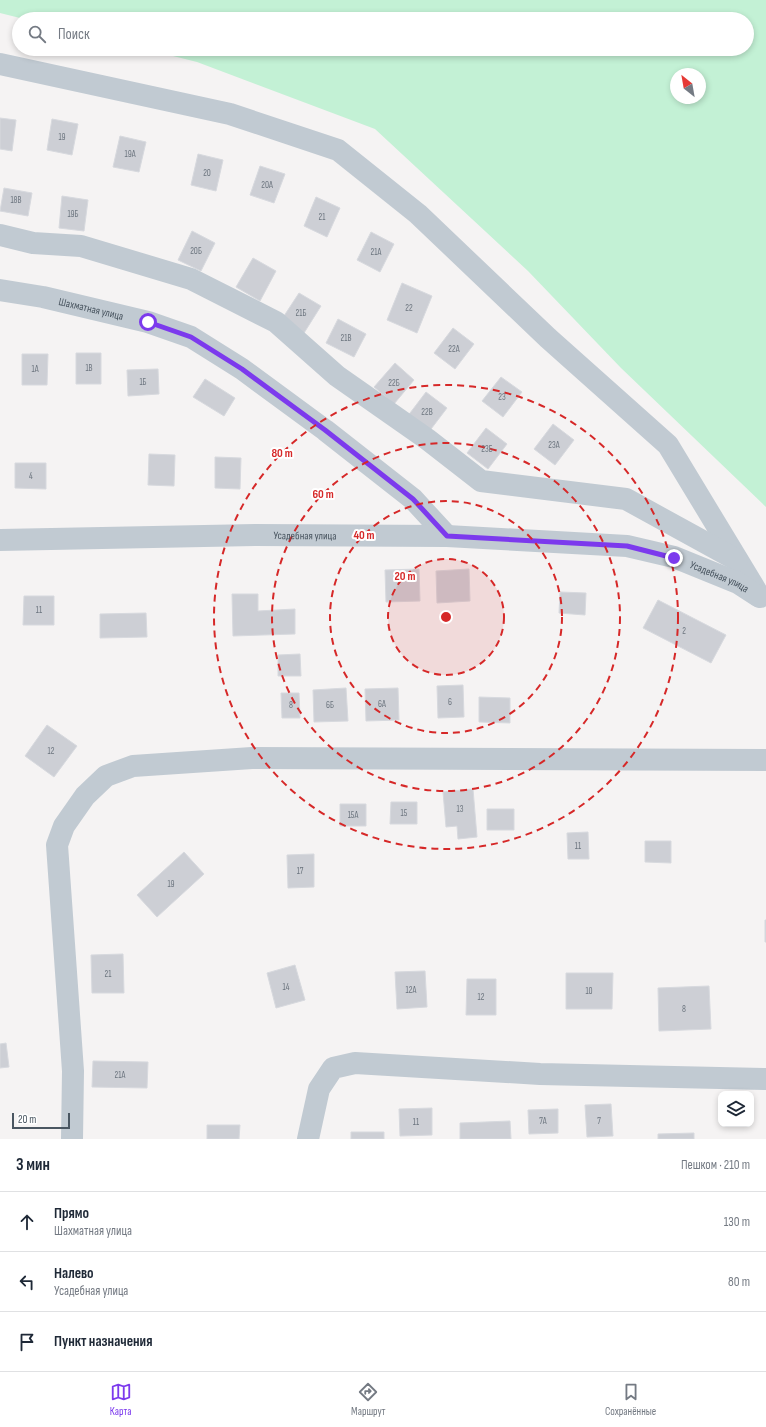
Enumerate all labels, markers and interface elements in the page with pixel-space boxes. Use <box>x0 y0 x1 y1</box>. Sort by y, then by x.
search box <box>12 12 754 56</box>
icon: search <box>26 23 48 45</box>
text: Поиск <box>58 25 90 44</box>
north arrow <box>670 68 706 104</box>
house number: 19 <box>58 132 66 143</box>
house number: 19А <box>125 149 136 160</box>
house number: 20 <box>203 168 211 179</box>
house number: 20А <box>261 180 273 191</box>
house number: 18В <box>10 195 22 206</box>
house number: 19Б <box>67 209 79 220</box>
house number: 21 <box>319 212 326 223</box>
house number: 20Б <box>190 246 202 257</box>
house number: 21А <box>371 247 382 258</box>
street label: Шахматная улица <box>57 294 125 322</box>
house number: 22 <box>405 303 413 314</box>
house number: 21Б <box>296 308 306 319</box>
route start <box>139 313 157 331</box>
house number: 21В <box>341 333 351 344</box>
house number: 22А <box>448 344 460 355</box>
house number: 1В <box>85 363 93 374</box>
house number: 1А <box>31 364 39 375</box>
house number: 1Б <box>139 377 147 388</box>
house number: 22Б <box>388 378 400 389</box>
house number: 23 <box>498 392 506 403</box>
house number: 22В <box>421 407 433 418</box>
house number: 23А <box>548 440 560 451</box>
house number: 23Б <box>481 444 493 455</box>
text: 80 m <box>271 446 293 461</box>
house number: 4 <box>29 471 33 482</box>
text: 60 m <box>312 487 334 502</box>
text: 40 m <box>353 528 375 543</box>
street label: Усадебная улица <box>273 529 337 542</box>
route end <box>665 549 683 567</box>
street label: Усадебная улица <box>688 558 751 595</box>
text: 20 m <box>395 569 415 584</box>
house number: 11 <box>36 605 43 616</box>
centre of rings <box>439 610 453 624</box>
house number: 2 <box>682 626 686 637</box>
house number: 6 <box>448 697 452 708</box>
house number: 6А <box>378 699 386 710</box>
house number: 8 <box>289 700 293 711</box>
house number: 6Б <box>326 700 334 711</box>
house number: 12 <box>48 746 55 757</box>
house number: 13 <box>457 804 464 815</box>
house number: 15 <box>401 808 408 819</box>
house number: 15А <box>348 810 358 821</box>
house number: 11 <box>575 841 582 852</box>
house number: 17 <box>297 866 304 877</box>
house number: 19 <box>167 879 175 890</box>
house number: 21 <box>105 969 112 980</box>
house number: 14 <box>283 982 290 993</box>
house number: 12А <box>406 985 417 996</box>
house number: 10 <box>585 986 593 997</box>
house number: 12 <box>478 992 485 1003</box>
house number: 8 <box>682 1004 686 1015</box>
house number: 21А <box>115 1070 126 1081</box>
map controls <box>718 1091 754 1127</box>
button: layers <box>718 1091 754 1127</box>
scale bar <box>12 1111 70 1130</box>
text: 20 m <box>18 1113 36 1126</box>
house number: 7А <box>539 1116 547 1127</box>
house number: 7 <box>597 1116 601 1127</box>
house number: 11 <box>413 1117 420 1128</box>
text: 3 мин <box>16 1155 50 1175</box>
text: Пешком · 210 m <box>681 1157 750 1173</box>
text: Прямо <box>54 1204 89 1223</box>
icon: ahead <box>16 1211 38 1233</box>
text: 130 m <box>724 1214 750 1230</box>
text: Шахматная улица <box>54 1223 132 1239</box>
text: Налево <box>54 1264 94 1283</box>
icon: left <box>16 1271 38 1293</box>
text: 80 m <box>728 1274 750 1290</box>
text: Усадебная улица <box>54 1283 128 1299</box>
icon: arrive <box>16 1331 38 1353</box>
text: Пункт назначения <box>54 1332 152 1351</box>
tab: Карта <box>110 1381 132 1418</box>
tab: Маршрут <box>351 1381 386 1418</box>
tab: Сохранённые <box>605 1381 656 1418</box>

